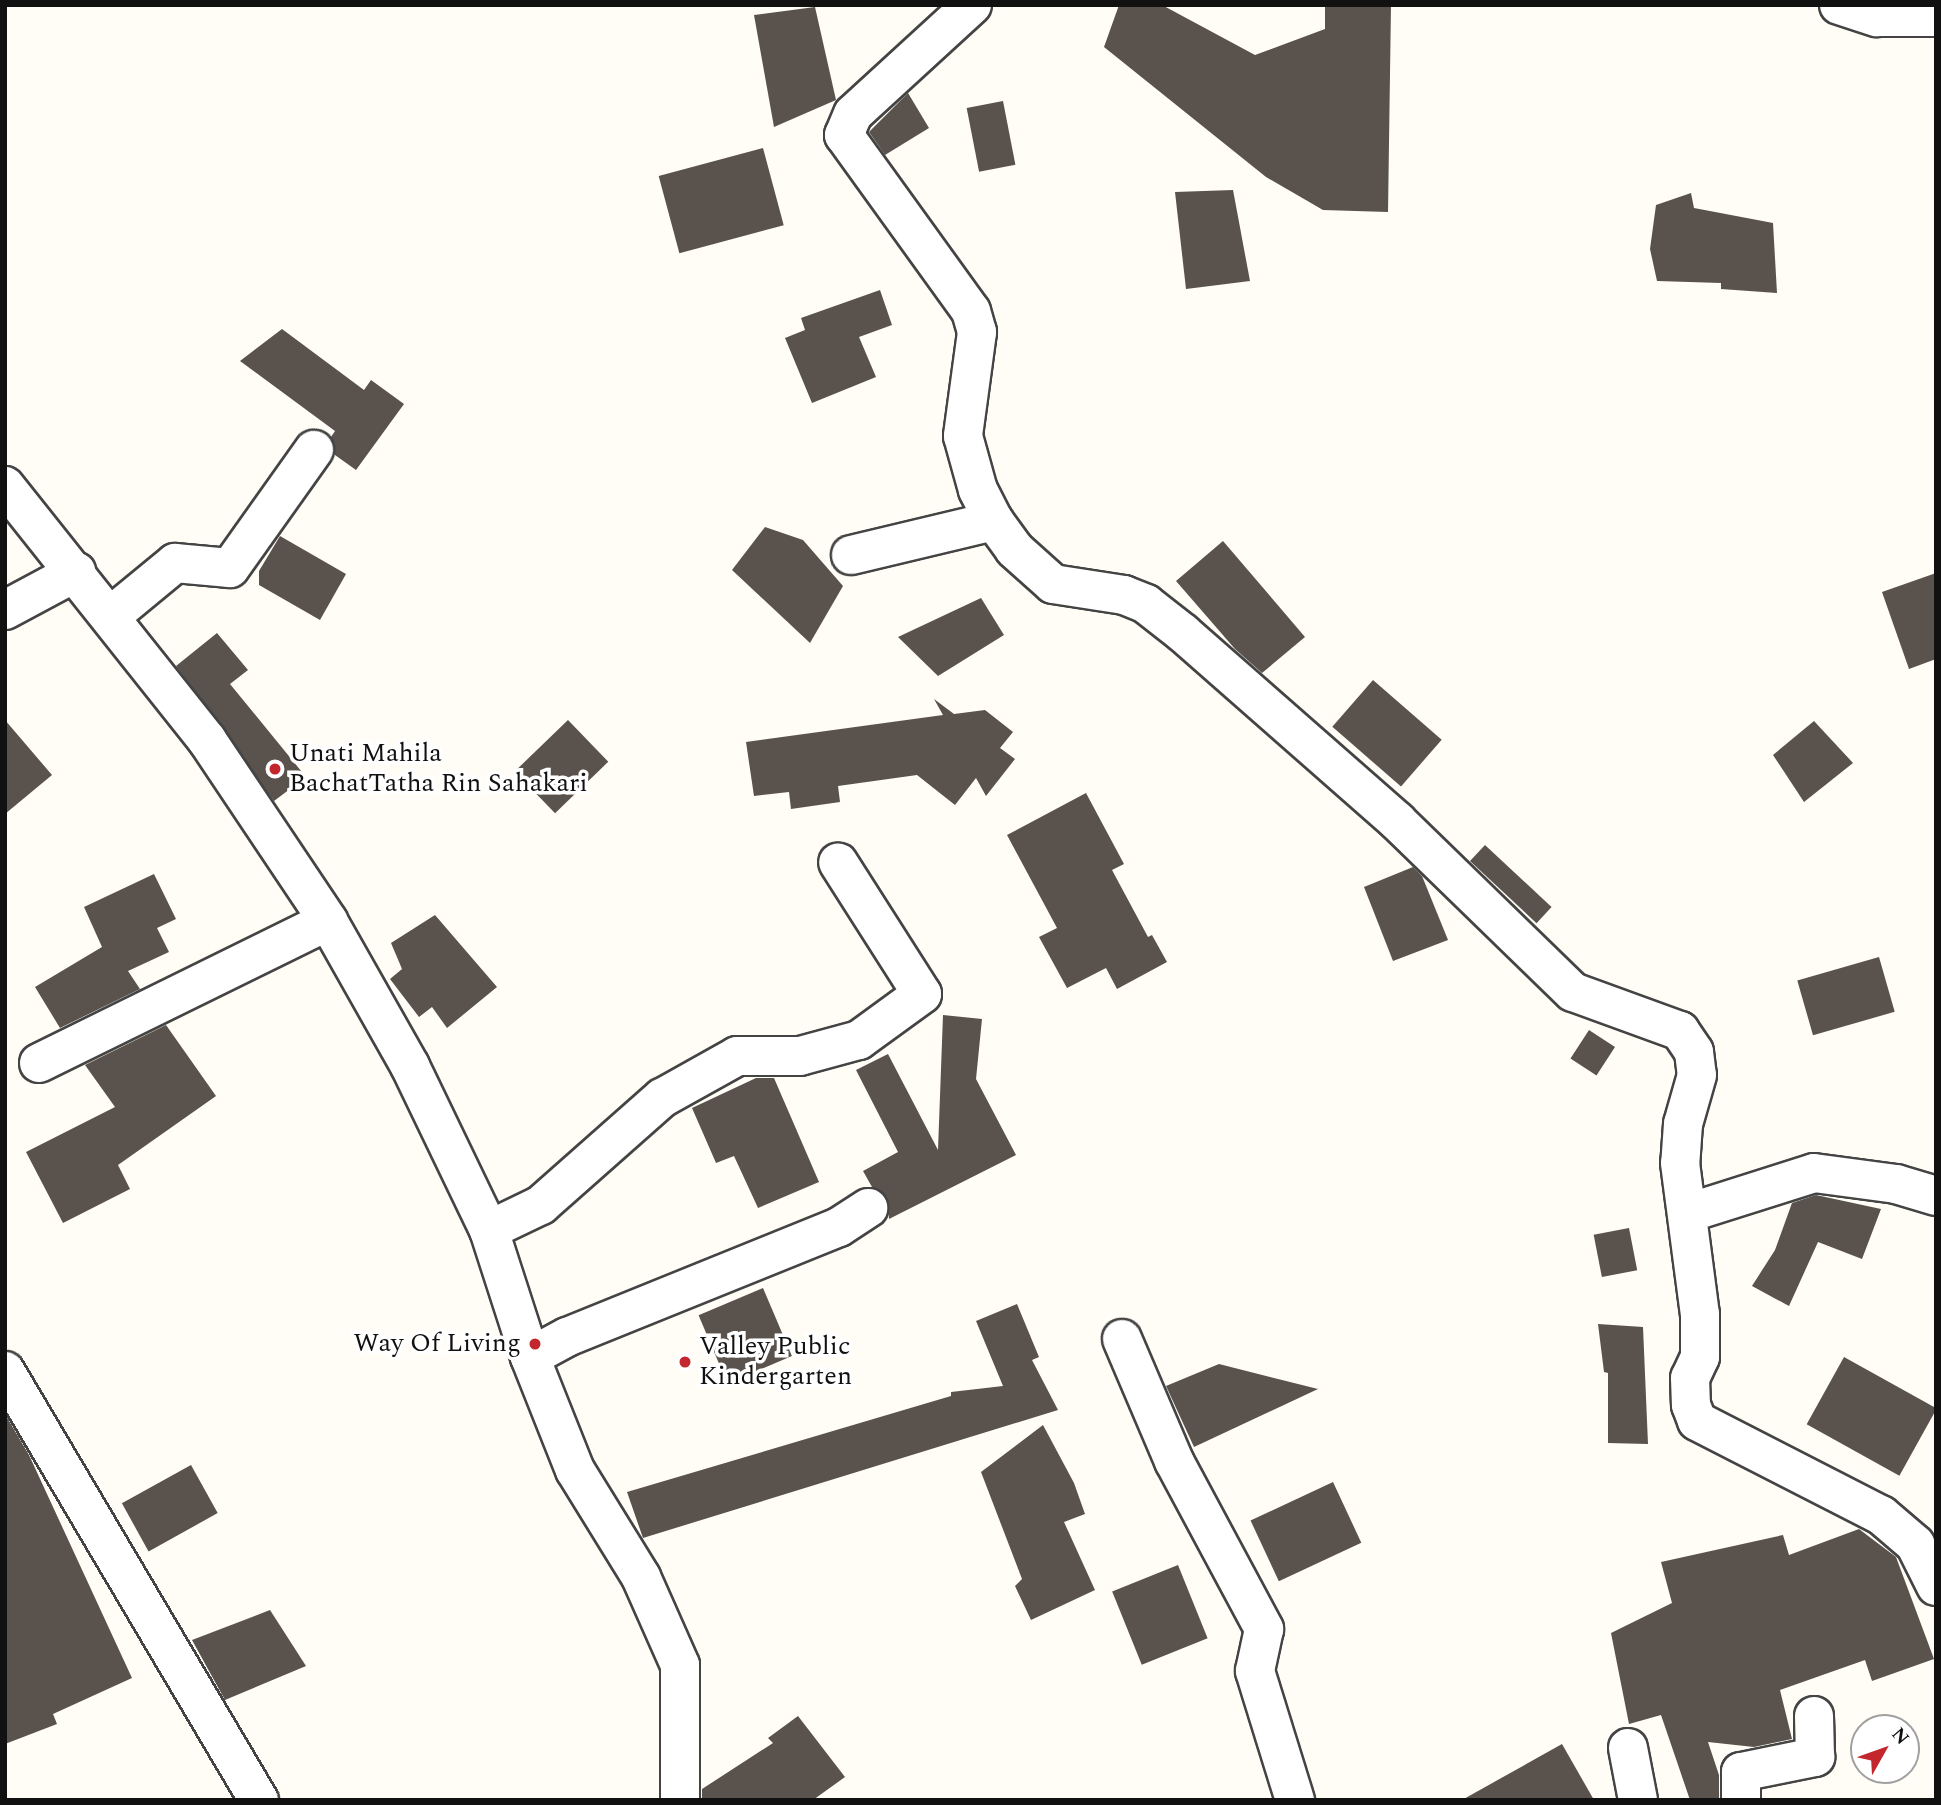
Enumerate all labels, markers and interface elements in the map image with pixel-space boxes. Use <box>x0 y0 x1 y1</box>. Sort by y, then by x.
place label: Unati Mahila BachatTatha Rin Sahakari <box>289 738 588 800</box>
marker: Unati Mahila BachatTatha Rin Sahakari <box>267 761 283 777</box>
place label: Way Of Living <box>353 1328 521 1360</box>
place label: Valley Public Kindergarten <box>699 1331 852 1392</box>
marker: Way Of Living <box>527 1336 543 1352</box>
marker: Valley Public Kindergarten <box>677 1354 693 1370</box>
north arrow <box>1850 1714 1920 1784</box>
text: N <box>1884 1721 1916 1752</box>

